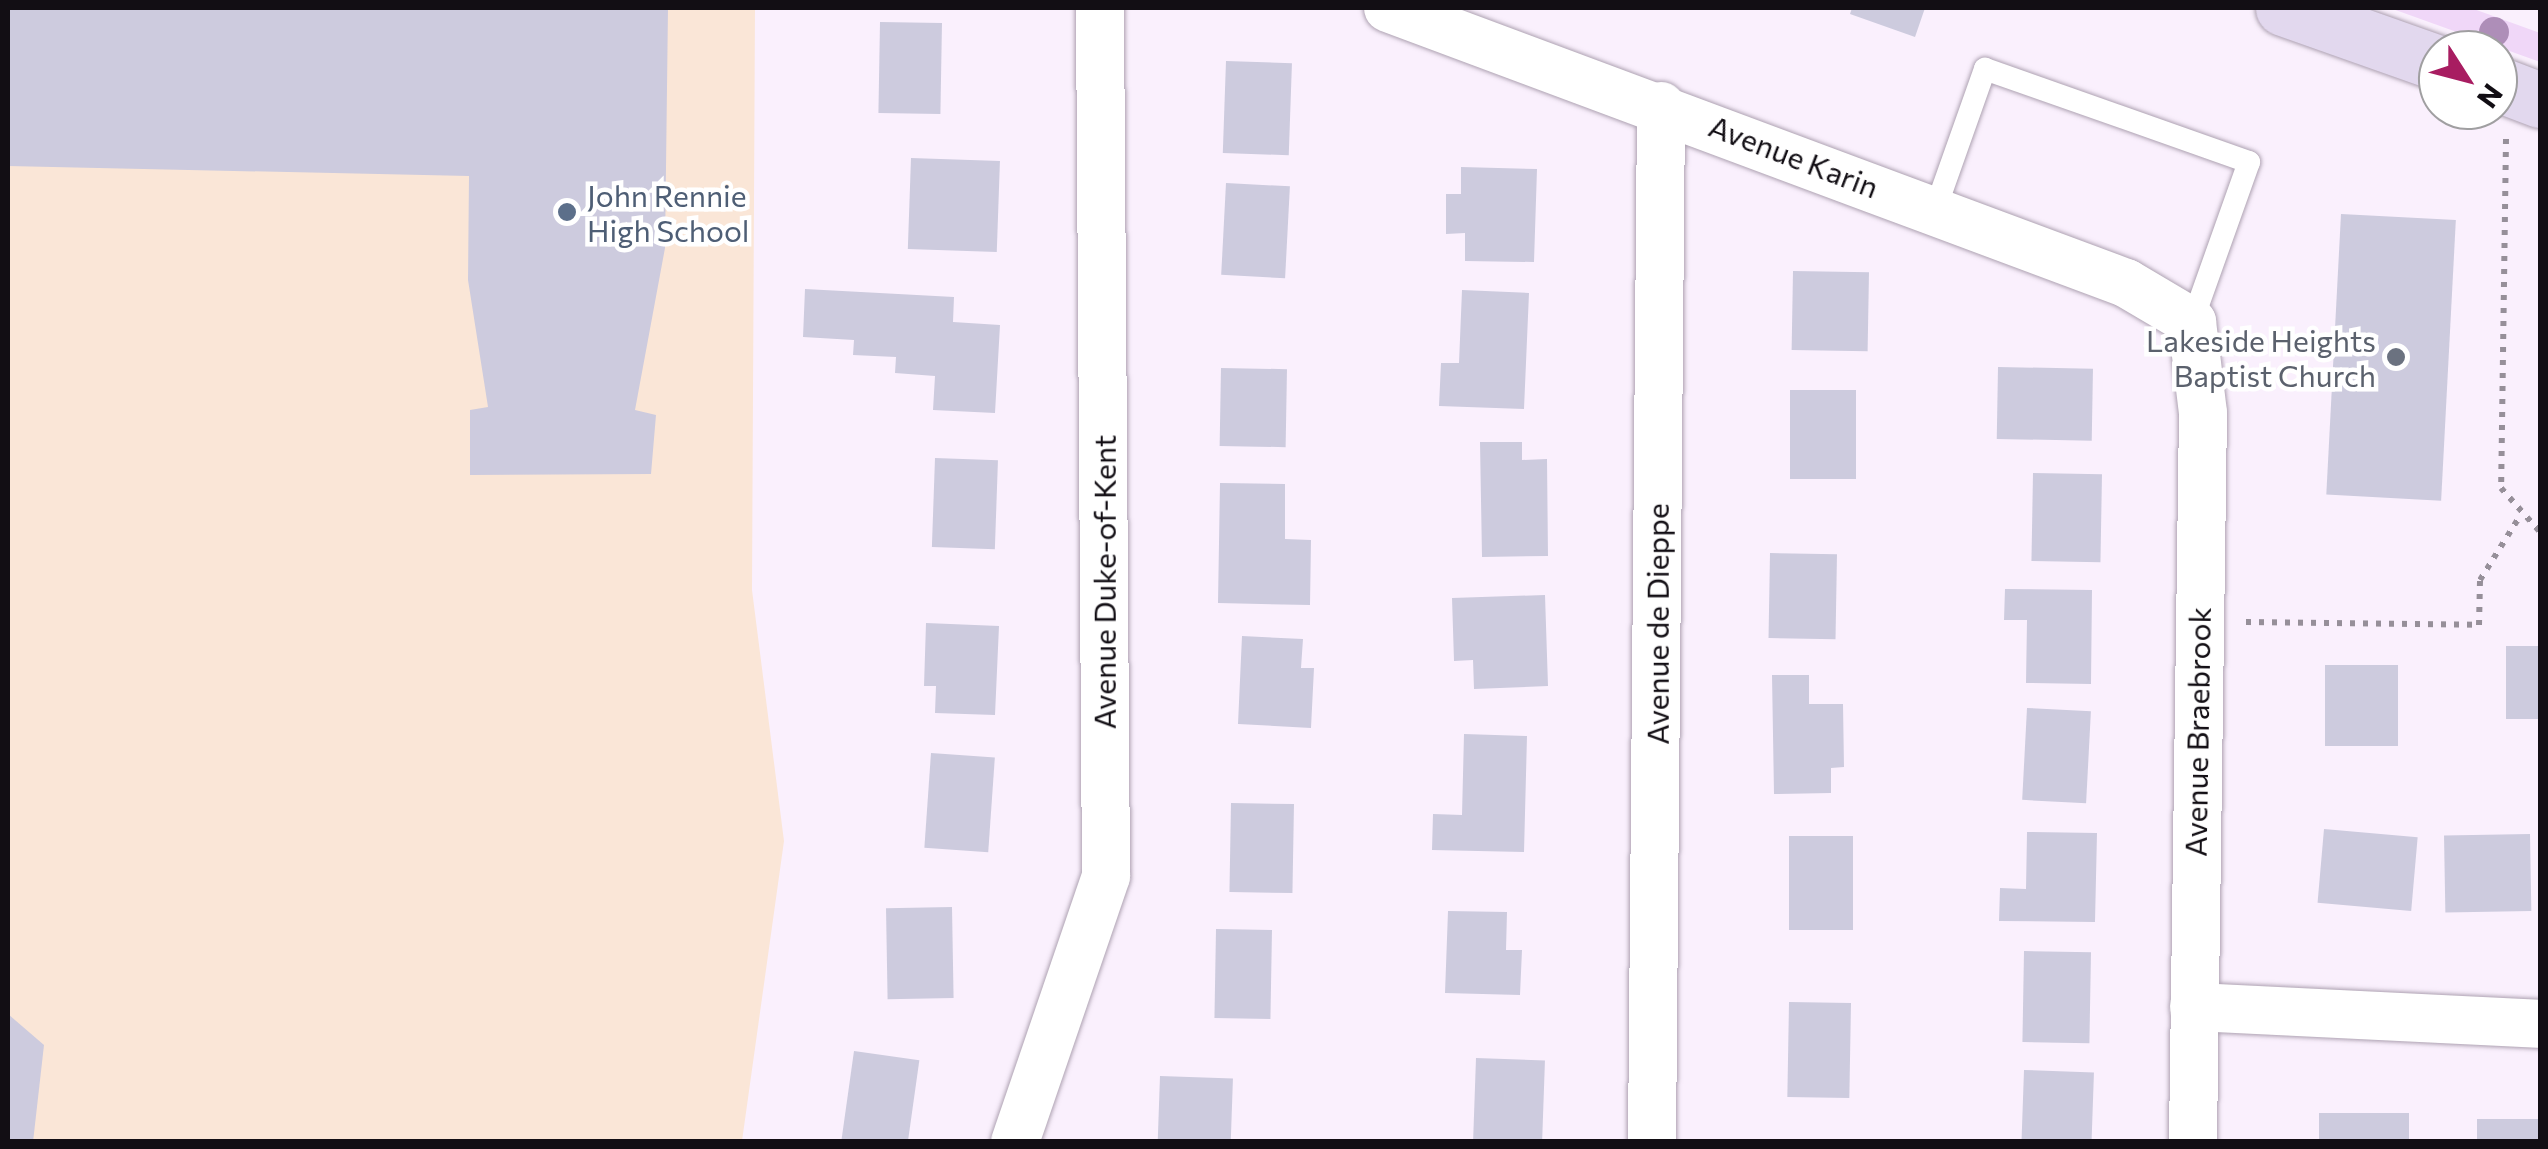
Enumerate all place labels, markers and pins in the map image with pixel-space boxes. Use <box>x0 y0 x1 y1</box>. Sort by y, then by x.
place label: John Rennie High School <box>587 177 749 248</box>
marker: John Rennie High School <box>556 201 578 223</box>
place label: Lakeside Heights Baptist Church <box>2146 322 2376 392</box>
marker: Lakeside Heights Baptist Church <box>2385 346 2407 368</box>

